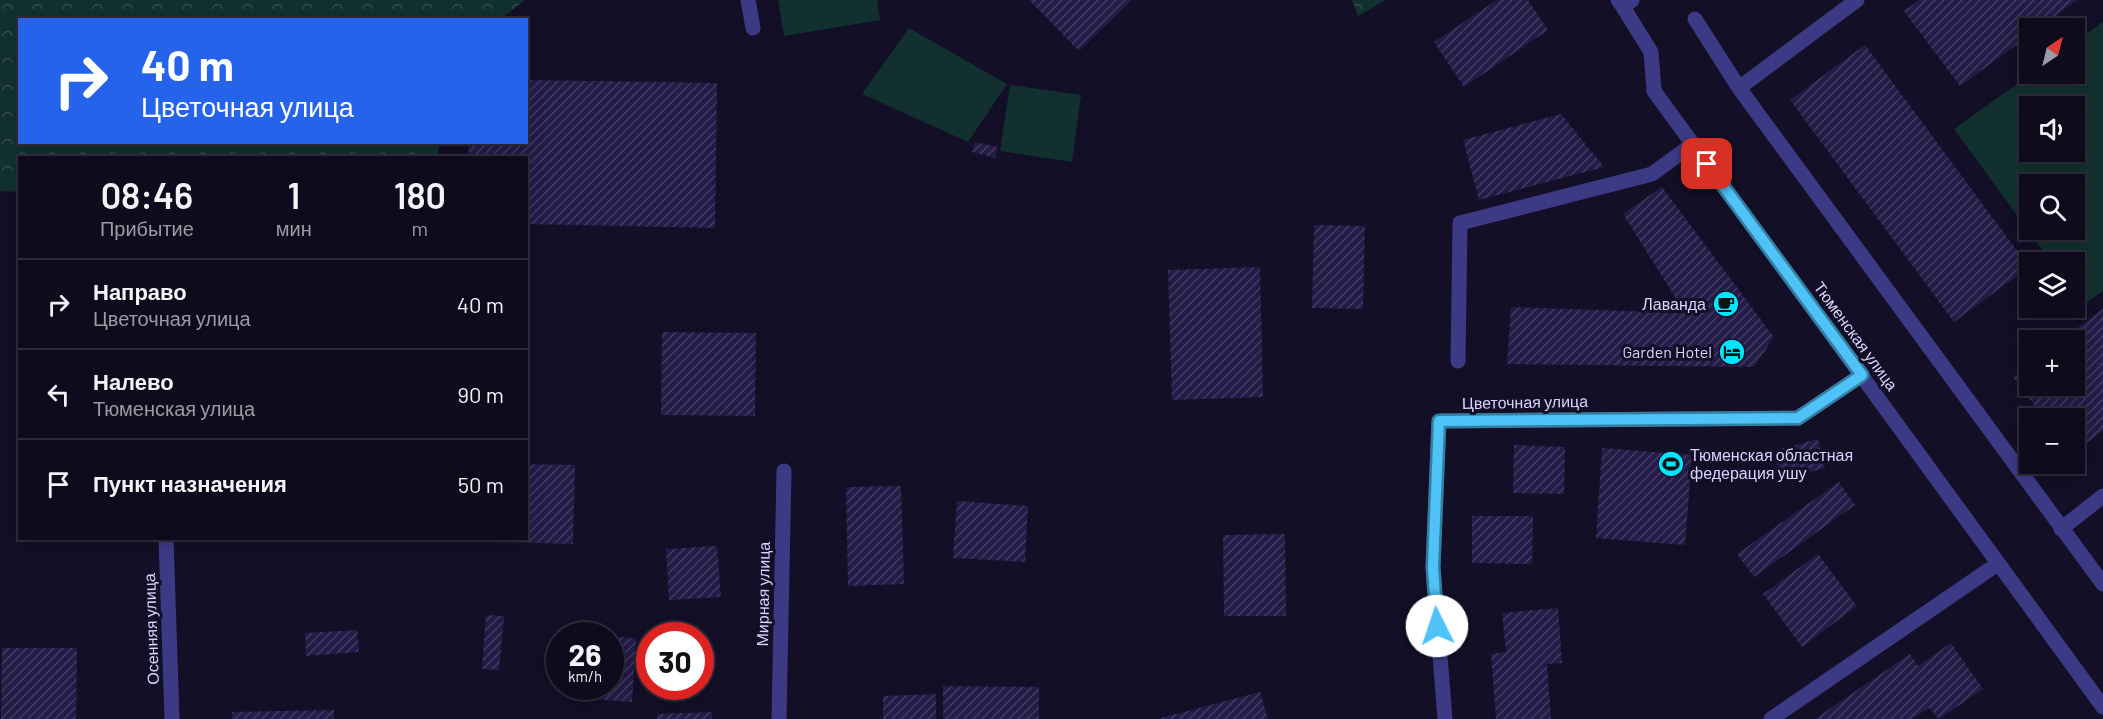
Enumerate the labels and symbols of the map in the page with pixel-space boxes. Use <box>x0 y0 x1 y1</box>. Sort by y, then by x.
north arrow <box>2019 18 2085 84</box>
pin <box>1681 138 1732 189</box>
street label: Тюменская улица <box>1811 278 1902 394</box>
cafe icon: Лаванда <box>1711 289 1741 319</box>
place label: Лаванда <box>1642 294 1706 313</box>
hotel icon: Garden Hotel <box>1717 337 1747 367</box>
place label: Garden Hotel <box>1622 342 1712 361</box>
street label: Цветочная улица <box>1462 391 1588 412</box>
place label: Тюменская областная федерация ушу <box>1690 445 1853 482</box>
sports icon: Тюменская областная федерация ушу <box>1656 449 1686 479</box>
street label: Мирная улица <box>752 541 773 647</box>
street label: Осенняя улица <box>139 573 162 685</box>
position arrow <box>1405 594 1469 658</box>
speed limit sign: 30 <box>636 622 714 700</box>

